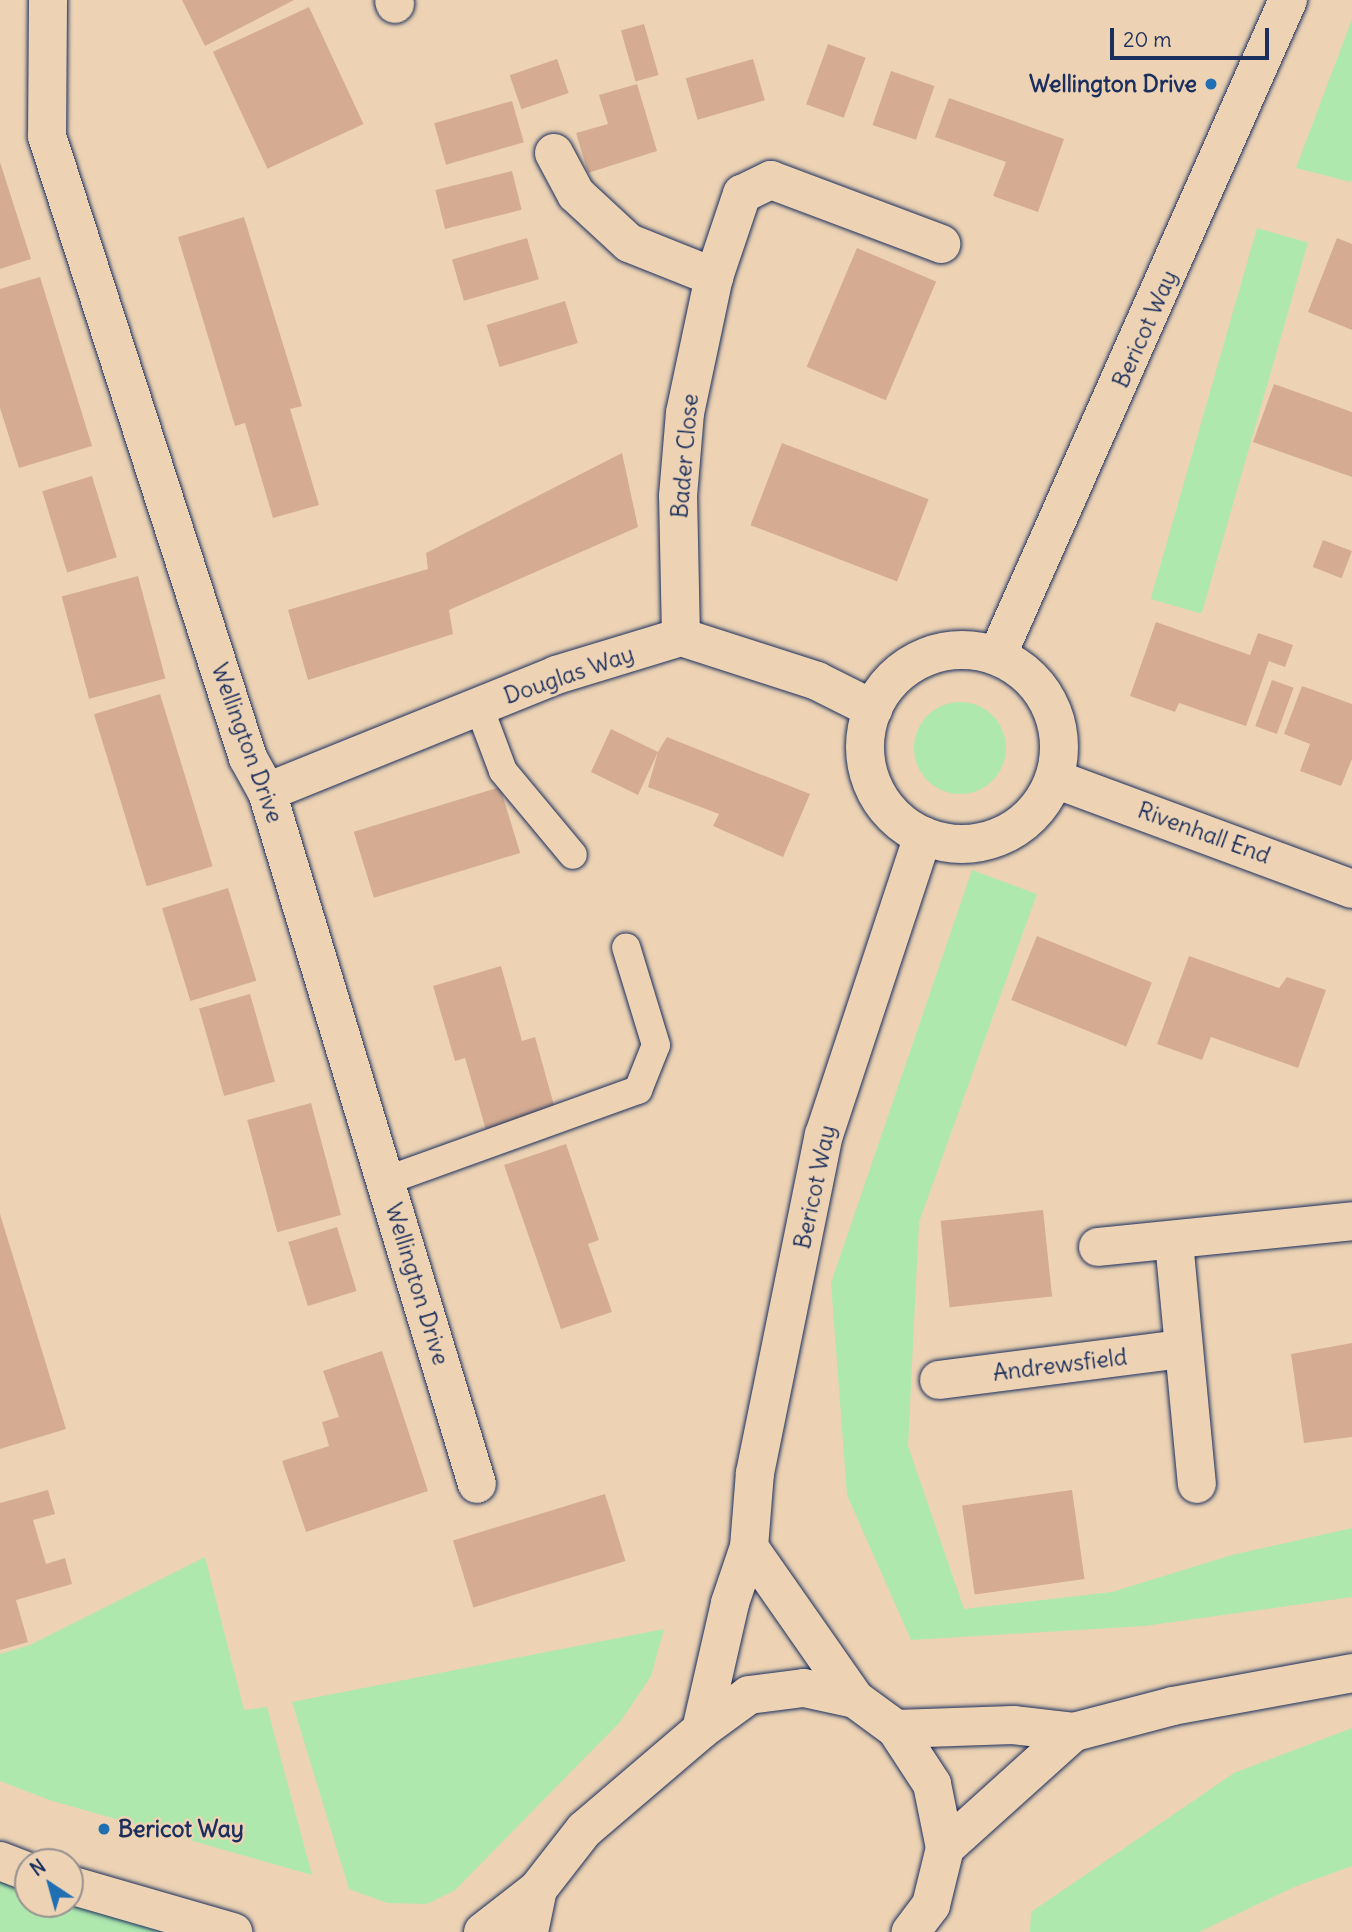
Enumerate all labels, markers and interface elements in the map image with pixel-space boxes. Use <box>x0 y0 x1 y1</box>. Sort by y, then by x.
scale bar <box>1114 14 1273 58</box>
text: 20 m <box>1123 26 1172 53</box>
place label: Wellington Drive <box>1029 70 1197 98</box>
marker: Wellington Drive <box>1203 76 1219 92</box>
street label: Bericot Way <box>1107 266 1183 392</box>
street label: Bader Close <box>666 393 704 519</box>
street label: Douglas Way <box>500 640 638 710</box>
street label: Wellington Drive <box>205 659 289 827</box>
street label: Rivenhall End <box>1134 796 1274 870</box>
street label: Bericot Way <box>788 1123 842 1251</box>
street label: Wellington Drive <box>379 1200 455 1368</box>
street label: Andrewsfield <box>991 1343 1129 1387</box>
place label: Bericot Way <box>118 1815 244 1843</box>
marker: Bericot Way <box>96 1821 112 1837</box>
north arrow <box>14 1848 84 1918</box>
text: N <box>25 1854 50 1881</box>

